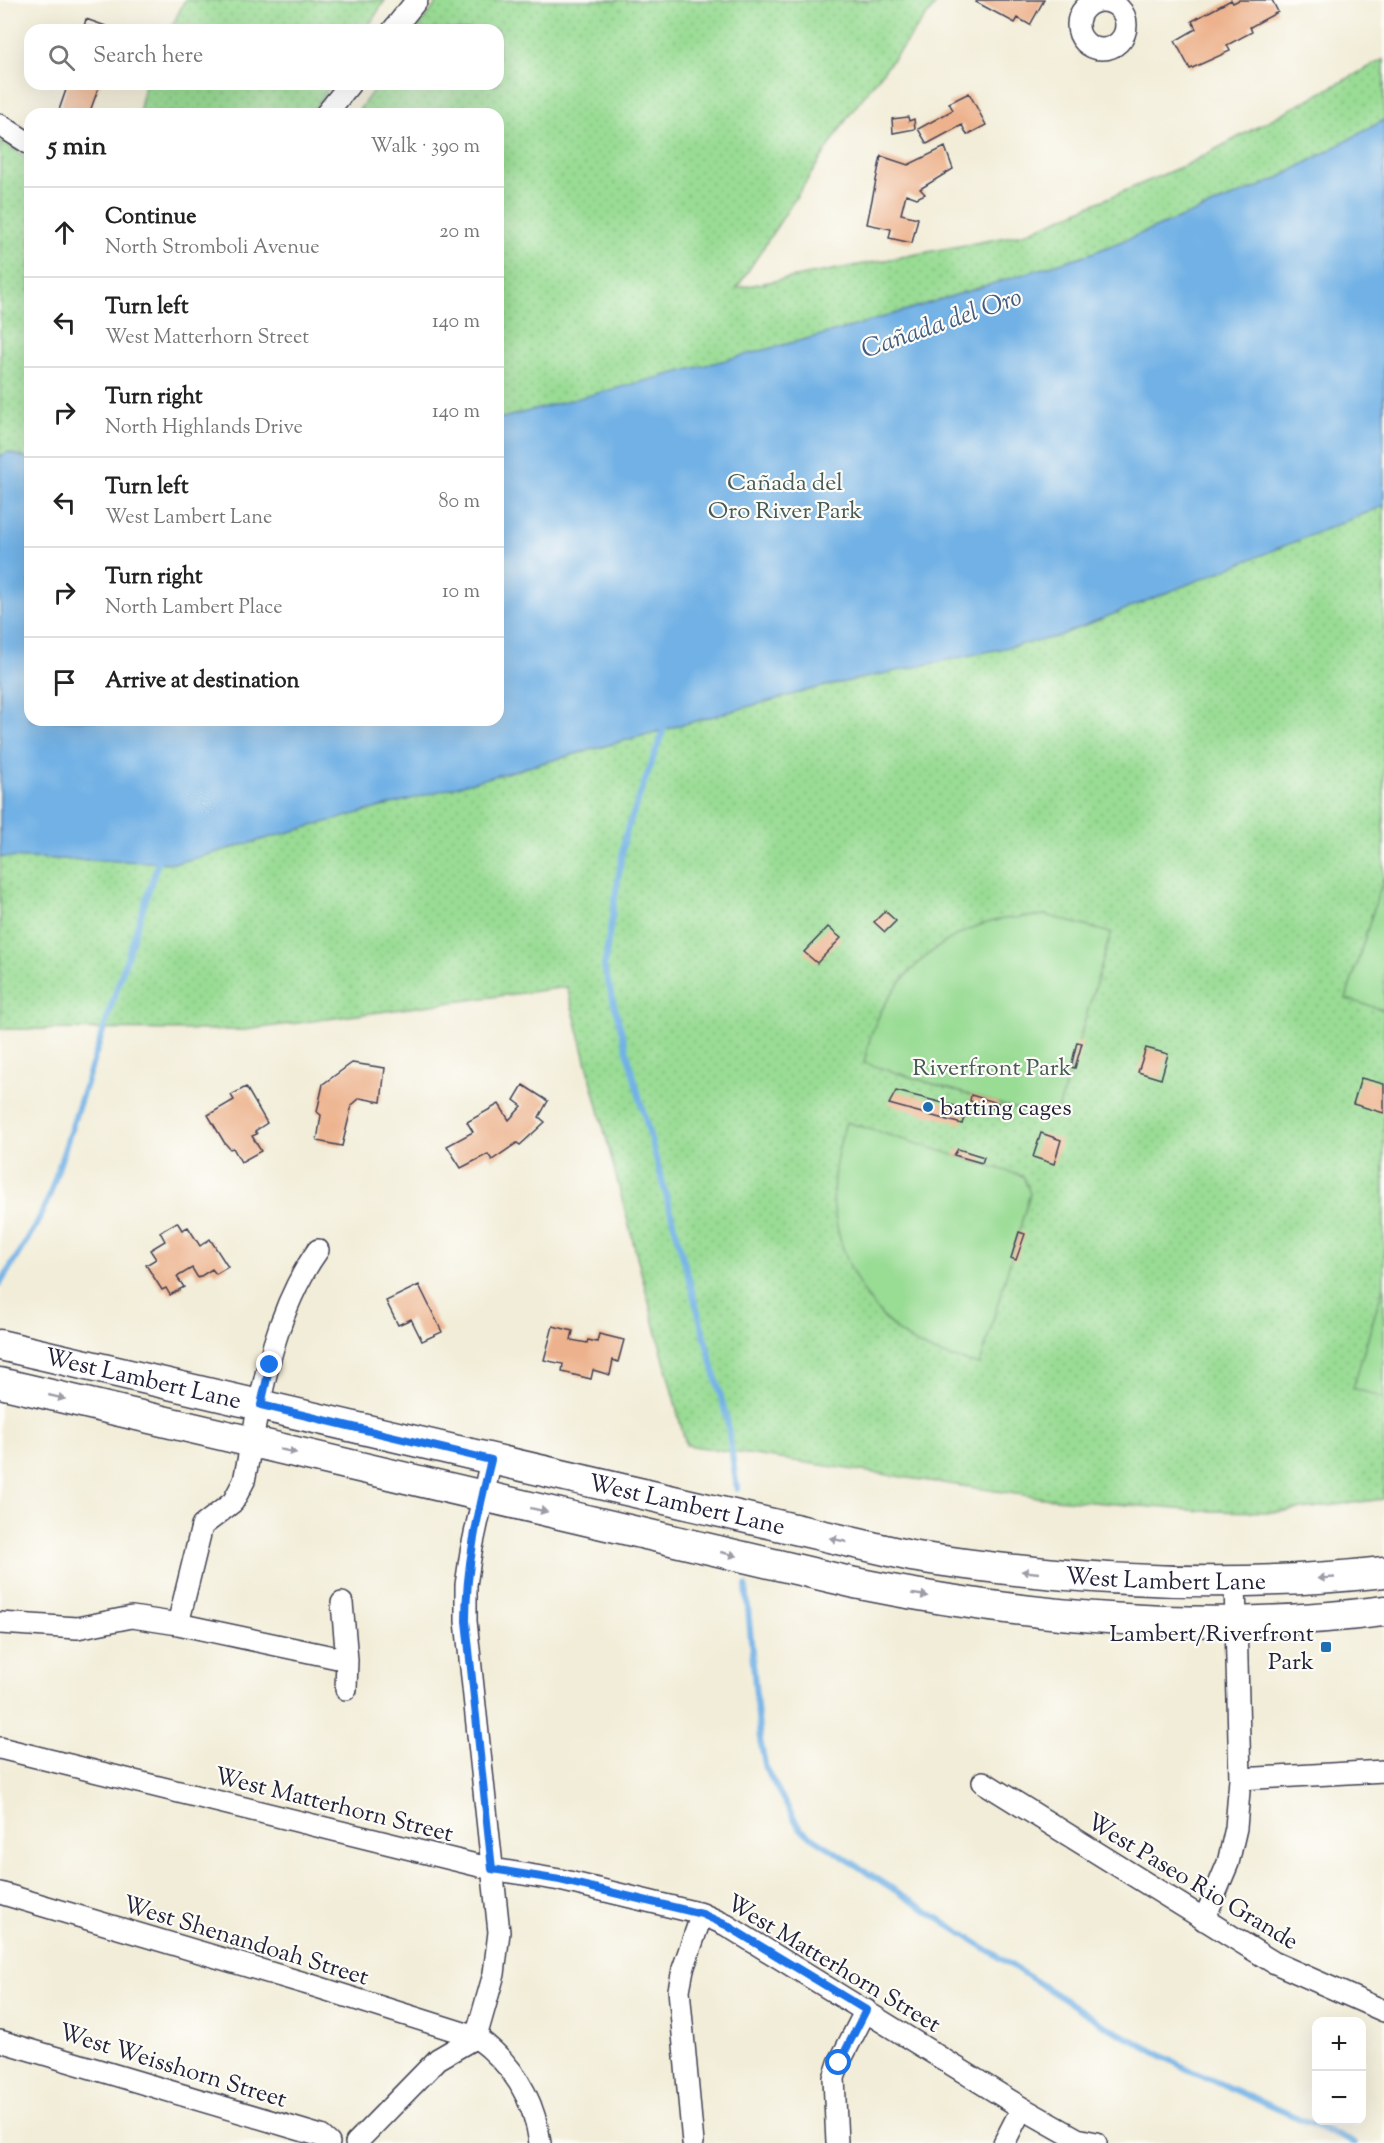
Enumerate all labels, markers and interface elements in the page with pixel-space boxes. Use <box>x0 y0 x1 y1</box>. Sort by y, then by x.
search box <box>24 24 504 90</box>
icon: search <box>45 41 78 74</box>
text: Search here <box>93 41 203 73</box>
text: 5 min <box>48 129 107 166</box>
text: Walk · 390 m <box>371 133 480 162</box>
text: Continue <box>105 202 196 234</box>
icon: ahead <box>48 216 81 249</box>
text: 20 m <box>439 218 480 247</box>
text: North Stromboli Avenue <box>105 234 320 263</box>
water label: Cañada del Oro <box>857 280 1027 369</box>
text: Turn left <box>105 292 188 324</box>
icon: left <box>48 306 81 339</box>
text: 140 m <box>432 308 480 337</box>
text: West Matterhorn Street <box>105 324 309 353</box>
text: Turn right <box>105 382 202 414</box>
icon: right <box>48 396 81 429</box>
text: 140 m <box>432 398 480 427</box>
text: North Highlands Drive <box>105 414 303 443</box>
park label: Cañada del Oro River Park <box>708 467 862 529</box>
text: Turn left <box>105 472 188 504</box>
icon: left <box>48 486 81 519</box>
text: 80 m <box>439 488 480 517</box>
text: West Lambert Lane <box>105 504 272 533</box>
text: Turn right <box>105 562 202 594</box>
icon: right <box>48 576 81 609</box>
text: 10 m <box>442 578 480 607</box>
text: North Lambert Place <box>105 594 283 623</box>
icon: arrive <box>48 666 81 699</box>
text: Arrive at destination <box>105 666 300 698</box>
park label: Riverfront Park <box>912 1052 1072 1086</box>
place label: batting cages <box>940 1092 1072 1126</box>
marker: batting cages <box>921 1100 935 1114</box>
street label: West Lambert Lane <box>41 1341 244 1419</box>
route end <box>256 1351 282 1377</box>
one-way arrow <box>48 1392 66 1402</box>
one-way arrow <box>279 1446 297 1456</box>
street label: West Lambert Lane <box>585 1467 788 1545</box>
one-way arrow <box>530 1505 549 1515</box>
one-way arrow <box>828 1535 847 1544</box>
one-way arrow <box>720 1549 738 1559</box>
street label: West Lambert Lane <box>1064 1560 1266 1600</box>
one-way arrow <box>1020 1567 1039 1577</box>
one-way arrow <box>1316 1574 1335 1583</box>
one-way arrow <box>910 1591 929 1600</box>
place label: Lambert/Riverfront Park <box>1110 1618 1314 1680</box>
marker: Lambert/Riverfront Park <box>1319 1640 1333 1654</box>
street label: West Matterhorn Street <box>211 1760 456 1852</box>
street label: West Paseo Rio Grande <box>1080 1806 1304 1960</box>
street label: West Matterhorn Street <box>719 1887 947 2042</box>
street label: West Shenandoah Street <box>118 1888 373 1996</box>
street label: West Weisshorn Street <box>54 2016 291 2118</box>
map controls <box>1312 2017 1366 2125</box>
button: + <box>1312 2017 1366 2071</box>
route start <box>825 2049 851 2075</box>
button: − <box>1312 2071 1366 2125</box>

